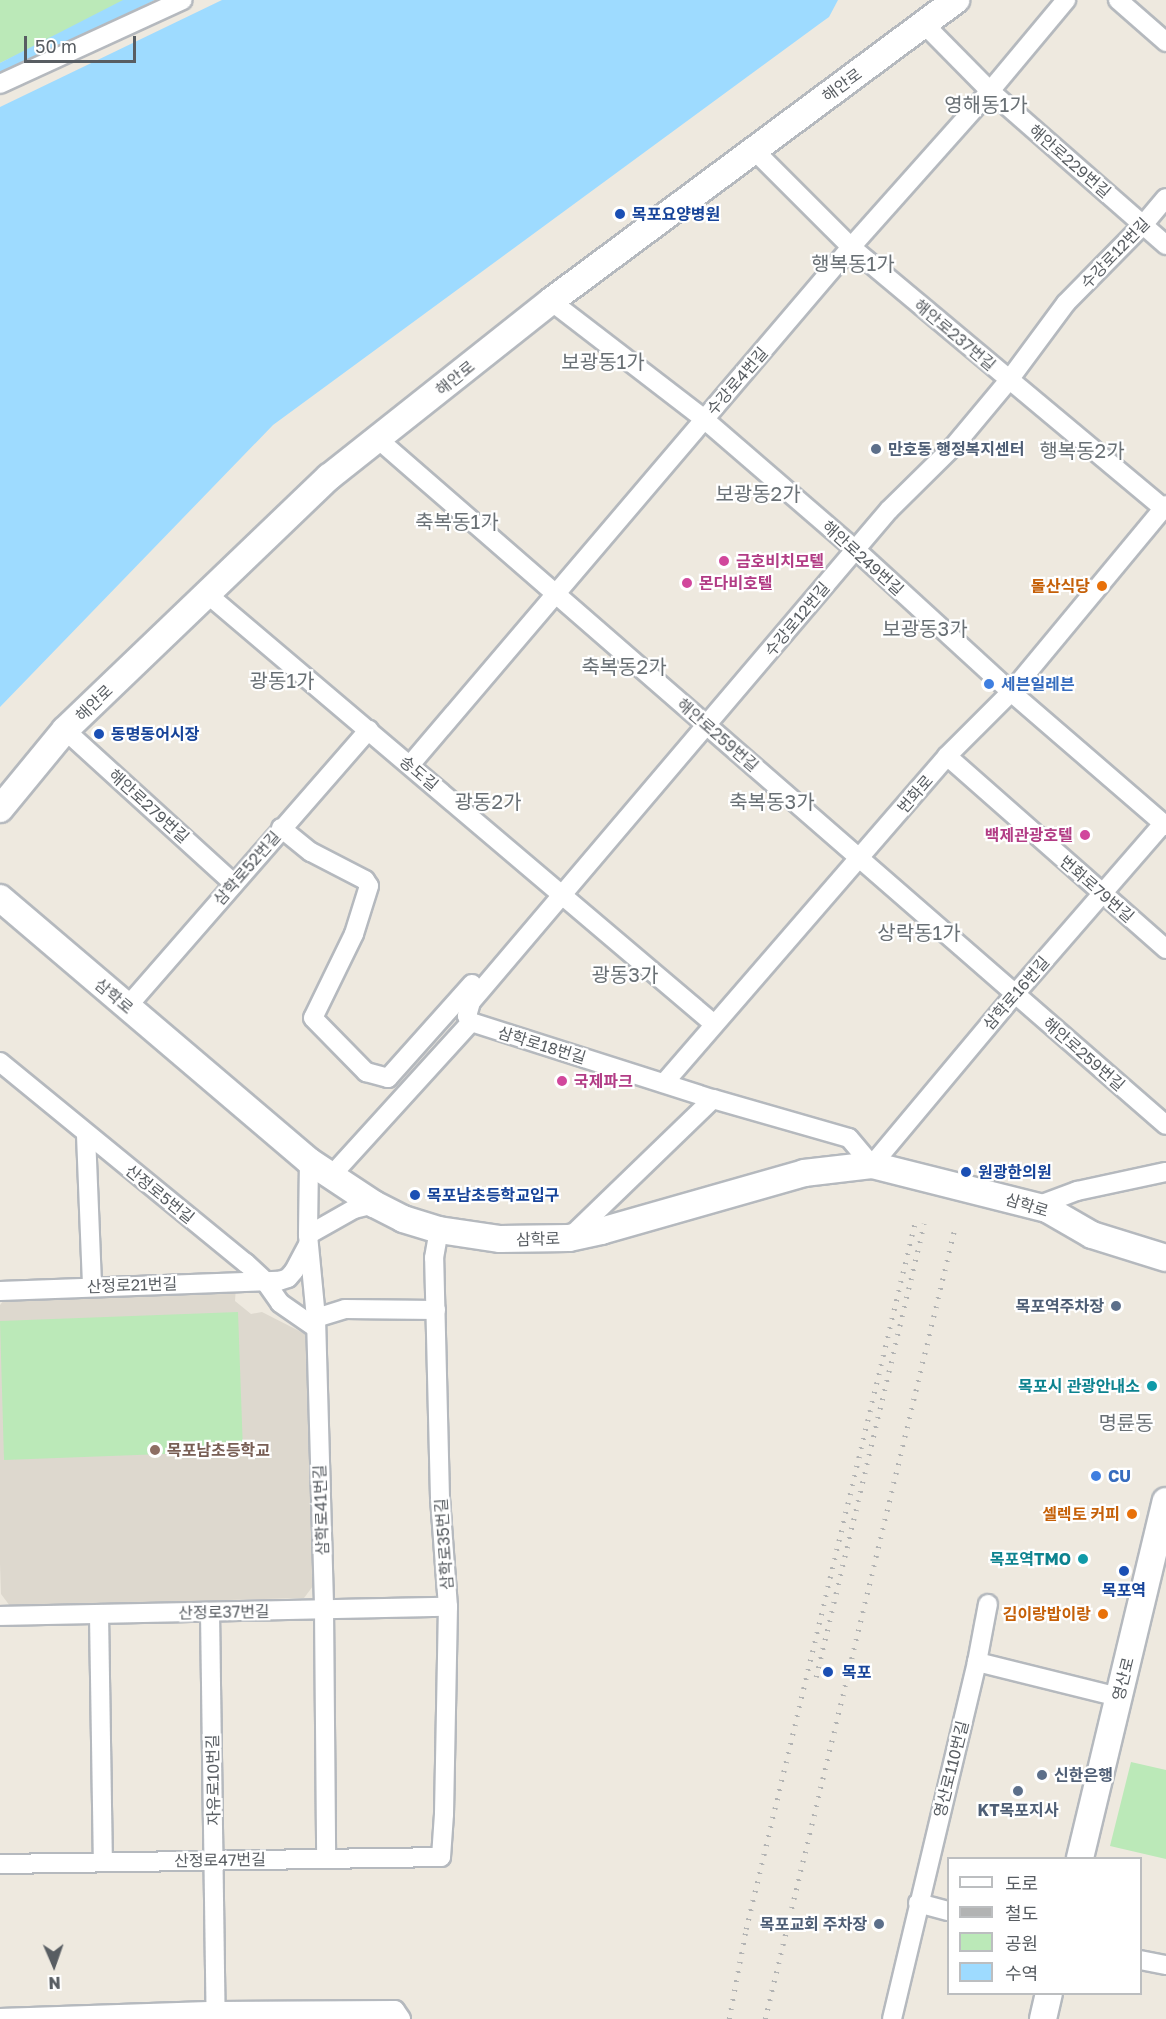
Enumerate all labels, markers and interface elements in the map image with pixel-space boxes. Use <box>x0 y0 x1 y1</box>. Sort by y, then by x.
scale bar <box>27 24 140 62</box>
text: 50 m <box>35 35 77 57</box>
street label: 해안로 <box>818 64 866 106</box>
district label: 영해동1가 <box>944 92 1028 116</box>
street label: 해안로229번길 <box>1025 120 1115 202</box>
place label: 목포요양병원 <box>632 204 720 224</box>
marker: 목포요양병원 <box>613 207 627 221</box>
street label: 수강로12번길 <box>1077 214 1153 292</box>
district label: 행복동1가 <box>811 251 895 275</box>
street label: 해안로237번길 <box>910 295 1000 375</box>
street label: 수강로4번길 <box>702 343 772 419</box>
district label: 보광동1가 <box>561 349 645 373</box>
street label: 해안로 <box>432 357 478 399</box>
district label: 행복동2가 <box>1039 438 1125 462</box>
place label: 만호동 행정복지센터 <box>888 439 1024 459</box>
marker: 만호동 행정복지센터 <box>869 442 883 456</box>
district label: 보광동2가 <box>715 481 801 505</box>
district label: 축복동1가 <box>415 509 499 533</box>
street label: 해안로249번길 <box>819 517 907 599</box>
place label: 금호비치모텔 <box>736 551 824 571</box>
marker: 금호비치모텔 <box>717 554 731 568</box>
place label: 몬다비호텔 <box>699 573 773 593</box>
marker: 몬다비호텔 <box>680 576 694 590</box>
place label: 돌산식당 <box>1031 576 1090 596</box>
street label: 수강로12번길 <box>761 578 833 660</box>
marker: 돌산식당 <box>1095 579 1109 593</box>
district label: 보광동3가 <box>882 616 968 640</box>
district label: 축복동2가 <box>581 654 667 678</box>
district label: 광동1가 <box>250 668 314 692</box>
place label: 세븐일레븐 <box>1001 674 1075 694</box>
marker: 세븐일레븐 <box>982 677 996 691</box>
street label: 해안로 <box>71 681 117 725</box>
street label: 해안로259번길 <box>673 694 763 776</box>
place label: 동명동어시장 <box>111 724 199 744</box>
marker: 동명동어시장 <box>92 727 106 741</box>
street label: 송도길 <box>396 751 442 795</box>
street label: 해안로279번길 <box>105 765 193 847</box>
street label: 번화로 <box>893 771 937 817</box>
district label: 광동2가 <box>455 789 521 813</box>
district label: 축복동3가 <box>729 789 815 813</box>
place label: 백제관광호텔 <box>985 825 1073 845</box>
street label: 삼학로52번길 <box>210 827 284 909</box>
marker: 백제관광호텔 <box>1078 828 1092 842</box>
street label: 번화로79번길 <box>1056 852 1138 926</box>
district label: 상락동1가 <box>877 920 961 944</box>
street label: 삼학로16번길 <box>979 952 1053 1034</box>
district label: 광동3가 <box>592 962 658 986</box>
street label: 삼학로 <box>91 974 137 1018</box>
street label: 해안로259번길 <box>1039 1013 1129 1095</box>
street label: 삼학로18번길 <box>496 1022 588 1068</box>
place label: 국제파크 <box>574 1071 633 1091</box>
marker: 국제파크 <box>555 1074 569 1088</box>
street label: 산정로5번길 <box>122 1160 198 1228</box>
place label: 원광한의원 <box>978 1162 1052 1182</box>
marker: 원광한의원 <box>959 1165 973 1179</box>
place label: 목포남초등학교입구 <box>427 1185 559 1205</box>
marker: 목포남초등학교입구 <box>408 1188 422 1202</box>
street label: 삼학로 <box>1003 1189 1051 1221</box>
street label: 삼학로 <box>516 1229 560 1249</box>
street label: 산정로21번길 <box>86 1274 178 1296</box>
place label: 목포역주차장 <box>1016 1296 1104 1316</box>
marker: 목포역주차장 <box>1109 1299 1123 1313</box>
place label: 목포시 관광안내소 <box>1018 1376 1140 1396</box>
marker: 목포시 관광안내소 <box>1145 1379 1159 1393</box>
district label: 명륜동 <box>1098 1410 1154 1434</box>
place label: 목포남초등학교 <box>167 1440 270 1460</box>
marker: 목포남초등학교 <box>148 1443 162 1457</box>
street label: 삼학로41번길 <box>310 1464 332 1556</box>
place label: CU <box>1108 1466 1131 1486</box>
marker: CU <box>1089 1469 1103 1483</box>
street label: 삼학로35번길 <box>431 1497 457 1591</box>
place label: 셀렉토 커피 <box>1042 1504 1120 1524</box>
marker: 셀렉토 커피 <box>1125 1507 1139 1521</box>
place label: 목포역TMO <box>990 1549 1071 1569</box>
marker: 목포역TMO <box>1076 1552 1090 1566</box>
marker: 목포역 <box>1117 1564 1131 1578</box>
place label: 목포역 <box>1102 1580 1146 1600</box>
street label: 산정로37번길 <box>178 1602 270 1622</box>
place label: 김이랑밥이랑 <box>1003 1604 1091 1624</box>
marker: 김이랑밥이랑 <box>1096 1607 1110 1621</box>
street label: 영산로 <box>1108 1655 1138 1703</box>
place label: 목포 <box>842 1662 871 1682</box>
marker: 목포 <box>819 1663 837 1681</box>
street label: 영산로110번길 <box>930 1719 972 1819</box>
street label: 자유로10번길 <box>203 1734 223 1826</box>
place label: 신한은행 <box>1054 1765 1113 1785</box>
marker: 신한은행 <box>1035 1768 1049 1782</box>
marker: KT목포지사 <box>1011 1784 1025 1798</box>
place label: KT목포지사 <box>977 1800 1059 1820</box>
street label: 산정로47번길 <box>174 1850 266 1870</box>
legend <box>947 1857 1142 1995</box>
text: 도로 <box>1005 1872 1038 1894</box>
text: 철도 <box>1005 1902 1038 1924</box>
place label: 목포교회 주차장 <box>760 1914 867 1934</box>
marker: 목포교회 주차장 <box>872 1917 886 1931</box>
text: 공원 <box>1005 1932 1038 1954</box>
north arrow <box>24 1935 84 1995</box>
text: 수역 <box>1005 1962 1038 1984</box>
text: N <box>48 1973 61 1993</box>

